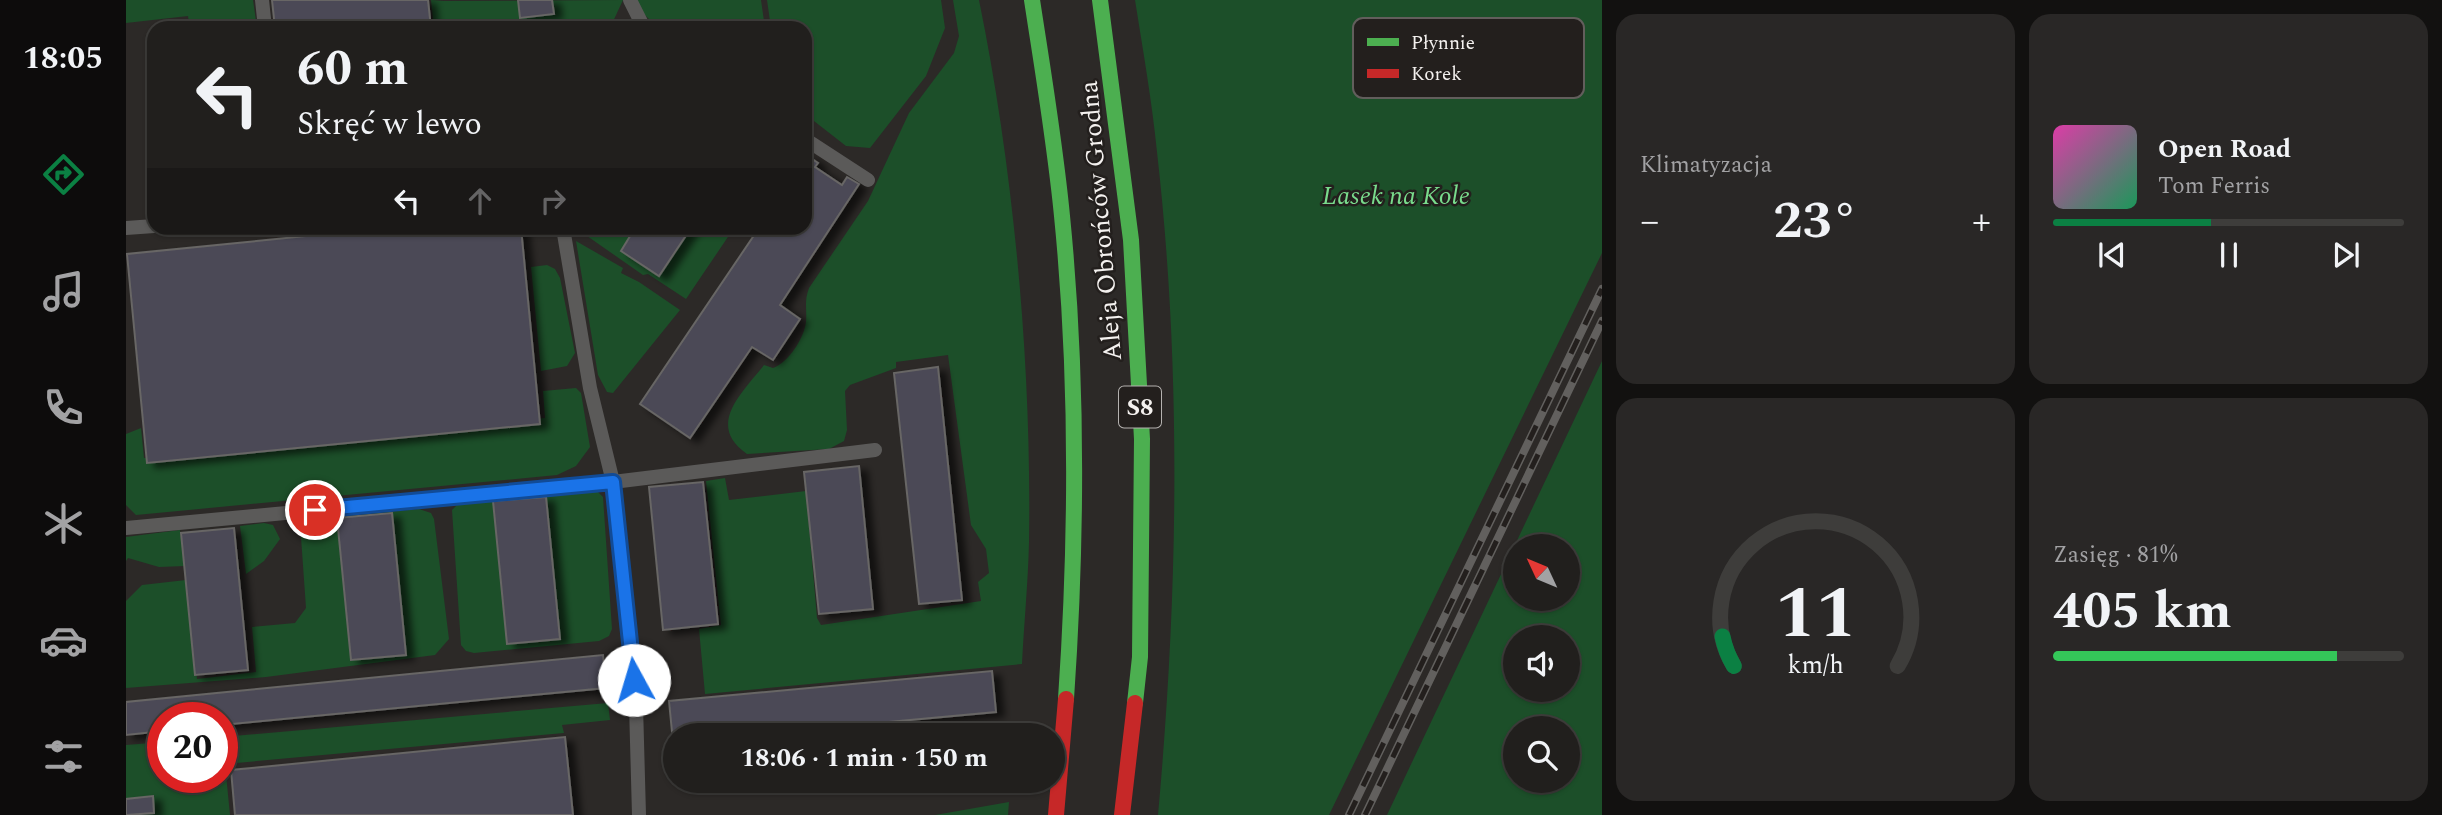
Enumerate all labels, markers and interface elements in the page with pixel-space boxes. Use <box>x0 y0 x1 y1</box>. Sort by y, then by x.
legend <box>1353 18 1584 98</box>
text: Płynnie <box>1411 29 1475 58</box>
text: 60 m <box>297 32 408 107</box>
text: 18:05 <box>23 34 103 83</box>
icon: left <box>182 49 273 140</box>
text: Korek <box>1411 60 1462 89</box>
street label: Aleja Obrońców Grodna <box>1069 79 1133 363</box>
text: Skręć w lewo <box>297 100 482 149</box>
text: Open Road <box>2158 129 2291 169</box>
text: Klimatyzacja <box>1640 148 1772 183</box>
icon: directions <box>39 150 88 199</box>
text: Tom Ferris <box>2158 169 2270 204</box>
park label: Lasek na Kole <box>1322 176 1470 216</box>
icon: left <box>388 182 426 220</box>
icon: ahead <box>461 182 499 220</box>
icon: right <box>534 182 572 220</box>
text: 23° <box>1773 182 1858 261</box>
text: − <box>1640 193 1659 251</box>
text: + <box>1972 193 1991 251</box>
icon: previous <box>2093 236 2131 274</box>
icon: pause <box>2210 236 2248 274</box>
icon: next <box>2327 236 2365 274</box>
icon: music <box>39 267 88 316</box>
icon: phone <box>39 383 88 432</box>
road number: S8 <box>1119 386 1161 428</box>
pin <box>285 480 345 540</box>
icon: arrive <box>296 491 334 529</box>
icon: climate <box>39 499 88 548</box>
north arrow <box>1503 534 1580 611</box>
map controls <box>1503 534 1580 793</box>
text: Zasięg · 81% <box>2053 538 2177 573</box>
text: 11 <box>1775 559 1856 670</box>
text: 405 km <box>2053 572 2232 651</box>
icon: car <box>39 616 88 665</box>
button: sound <box>1503 625 1580 702</box>
position arrow <box>597 643 671 717</box>
text: km/h <box>1787 646 1844 684</box>
speed limit sign: 20 <box>147 702 238 793</box>
button: search <box>1503 716 1580 793</box>
icon: filters <box>39 732 88 781</box>
text: 18:06 · 1 min · 150 m <box>740 738 988 778</box>

